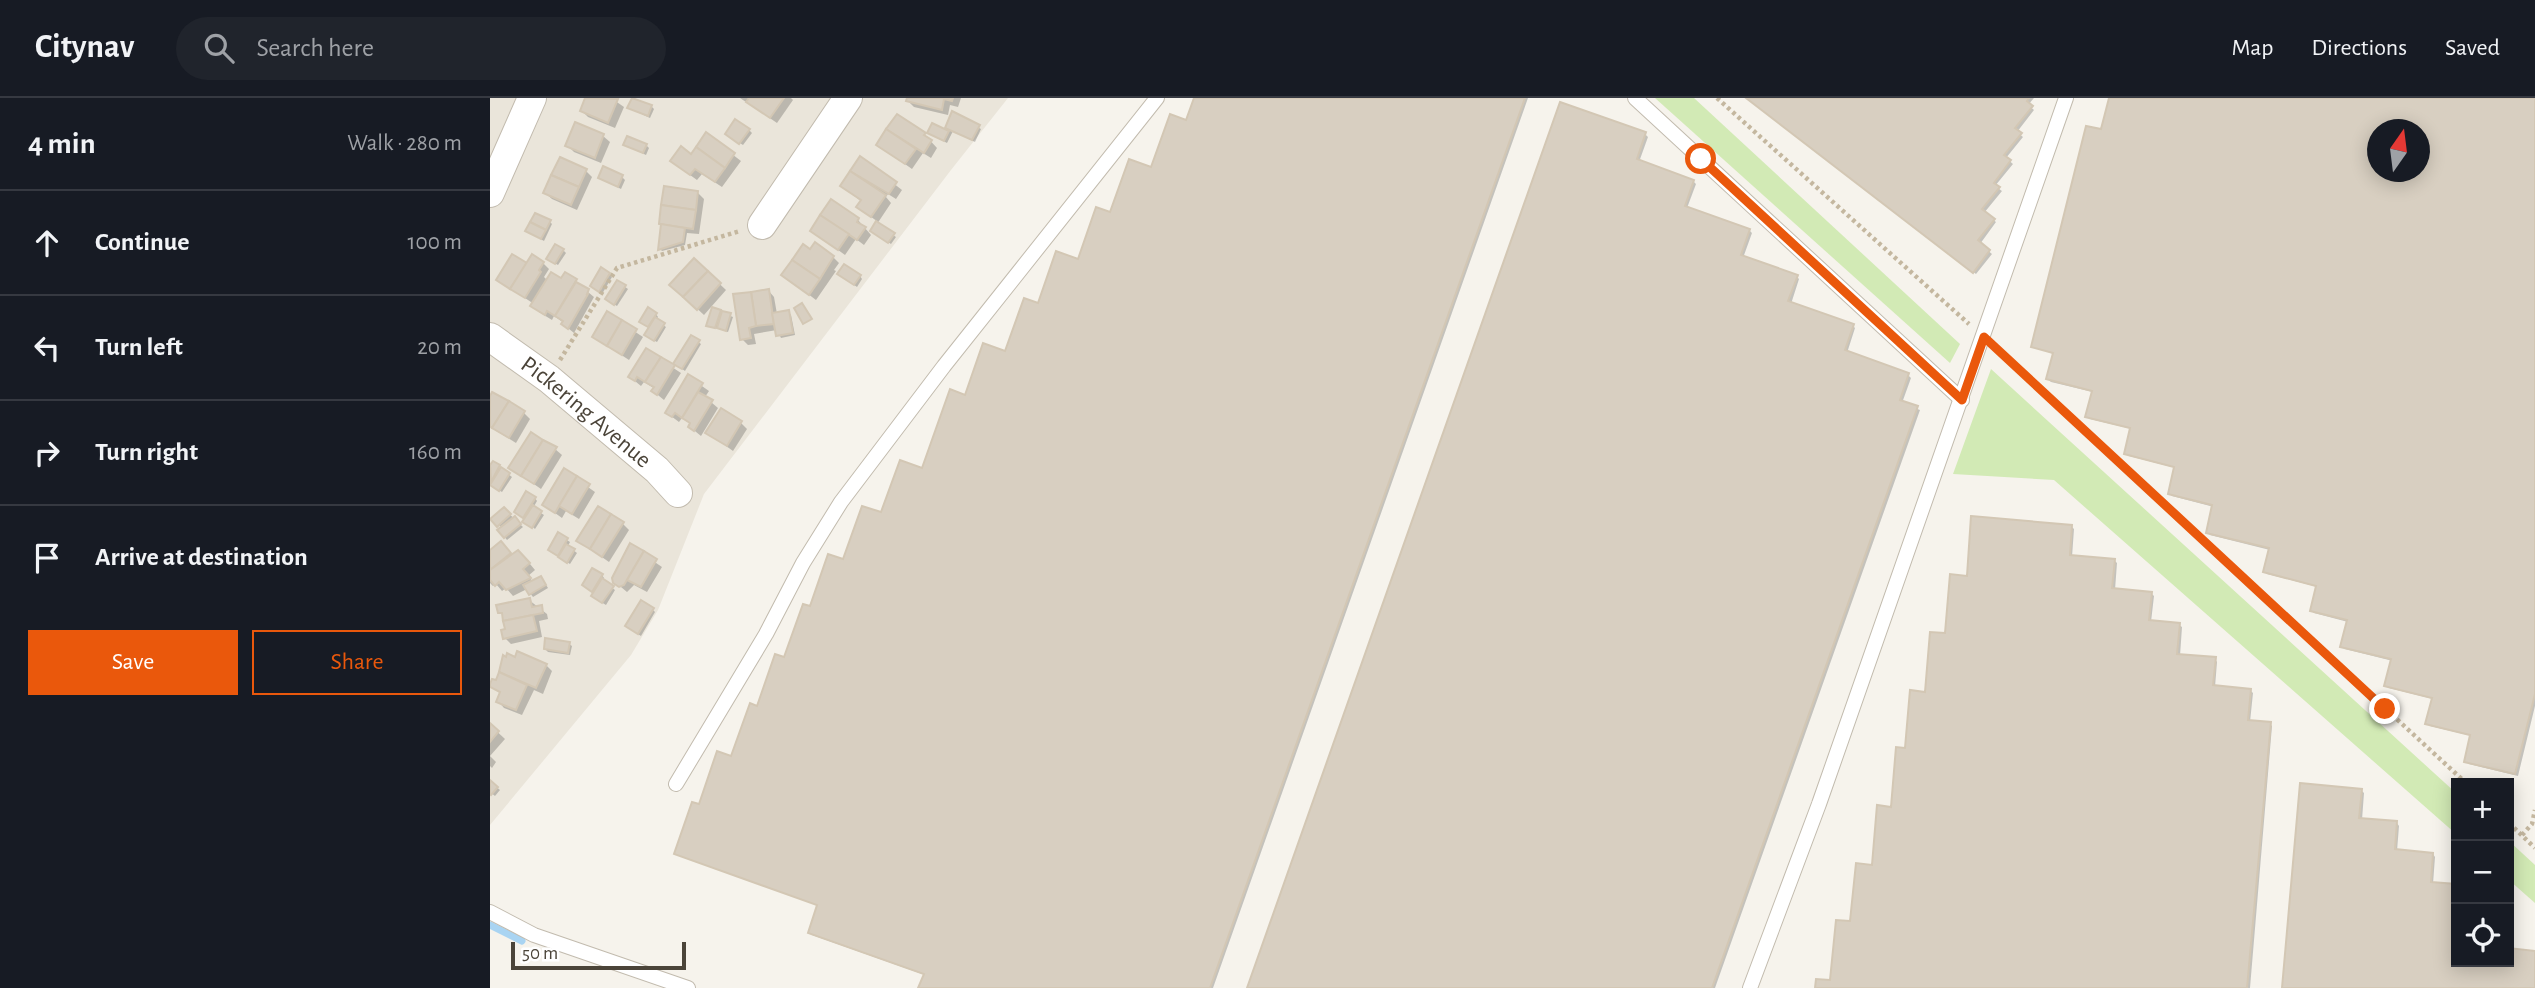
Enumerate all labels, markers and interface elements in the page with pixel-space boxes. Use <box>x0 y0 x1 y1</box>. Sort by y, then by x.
search box <box>176 17 666 80</box>
icon: search <box>200 29 238 67</box>
text: Citynav <box>35 31 134 64</box>
text: Search here <box>256 35 374 61</box>
text: Map <box>2231 36 2273 60</box>
text: Directions <box>2311 36 2407 60</box>
text: Saved <box>2445 36 2500 60</box>
north arrow <box>2367 119 2430 182</box>
text: 4 min <box>28 129 96 159</box>
text: Walk · 280 m <box>347 132 462 155</box>
route start <box>1685 143 1716 174</box>
icon: ahead <box>28 224 66 262</box>
text: Continue <box>95 229 190 255</box>
text: 100 m <box>408 231 462 254</box>
icon: left <box>28 329 66 367</box>
text: Turn left <box>95 334 183 360</box>
text: 20 m <box>417 336 462 359</box>
street label: Pickering Avenue <box>516 352 656 473</box>
icon: right <box>28 434 66 472</box>
text: Turn right <box>95 439 198 465</box>
text: 160 m <box>409 441 462 464</box>
icon: arrive <box>28 539 66 577</box>
text: Arrive at destination <box>95 544 308 570</box>
button: Save <box>28 630 238 695</box>
button: Share <box>252 630 462 695</box>
route end <box>2369 693 2400 724</box>
map controls <box>2451 778 2514 967</box>
button: + <box>2451 778 2514 841</box>
button: − <box>2451 841 2514 904</box>
button: locate <box>2451 904 2514 967</box>
scale bar <box>511 939 686 971</box>
text: 50 m <box>522 944 558 963</box>

